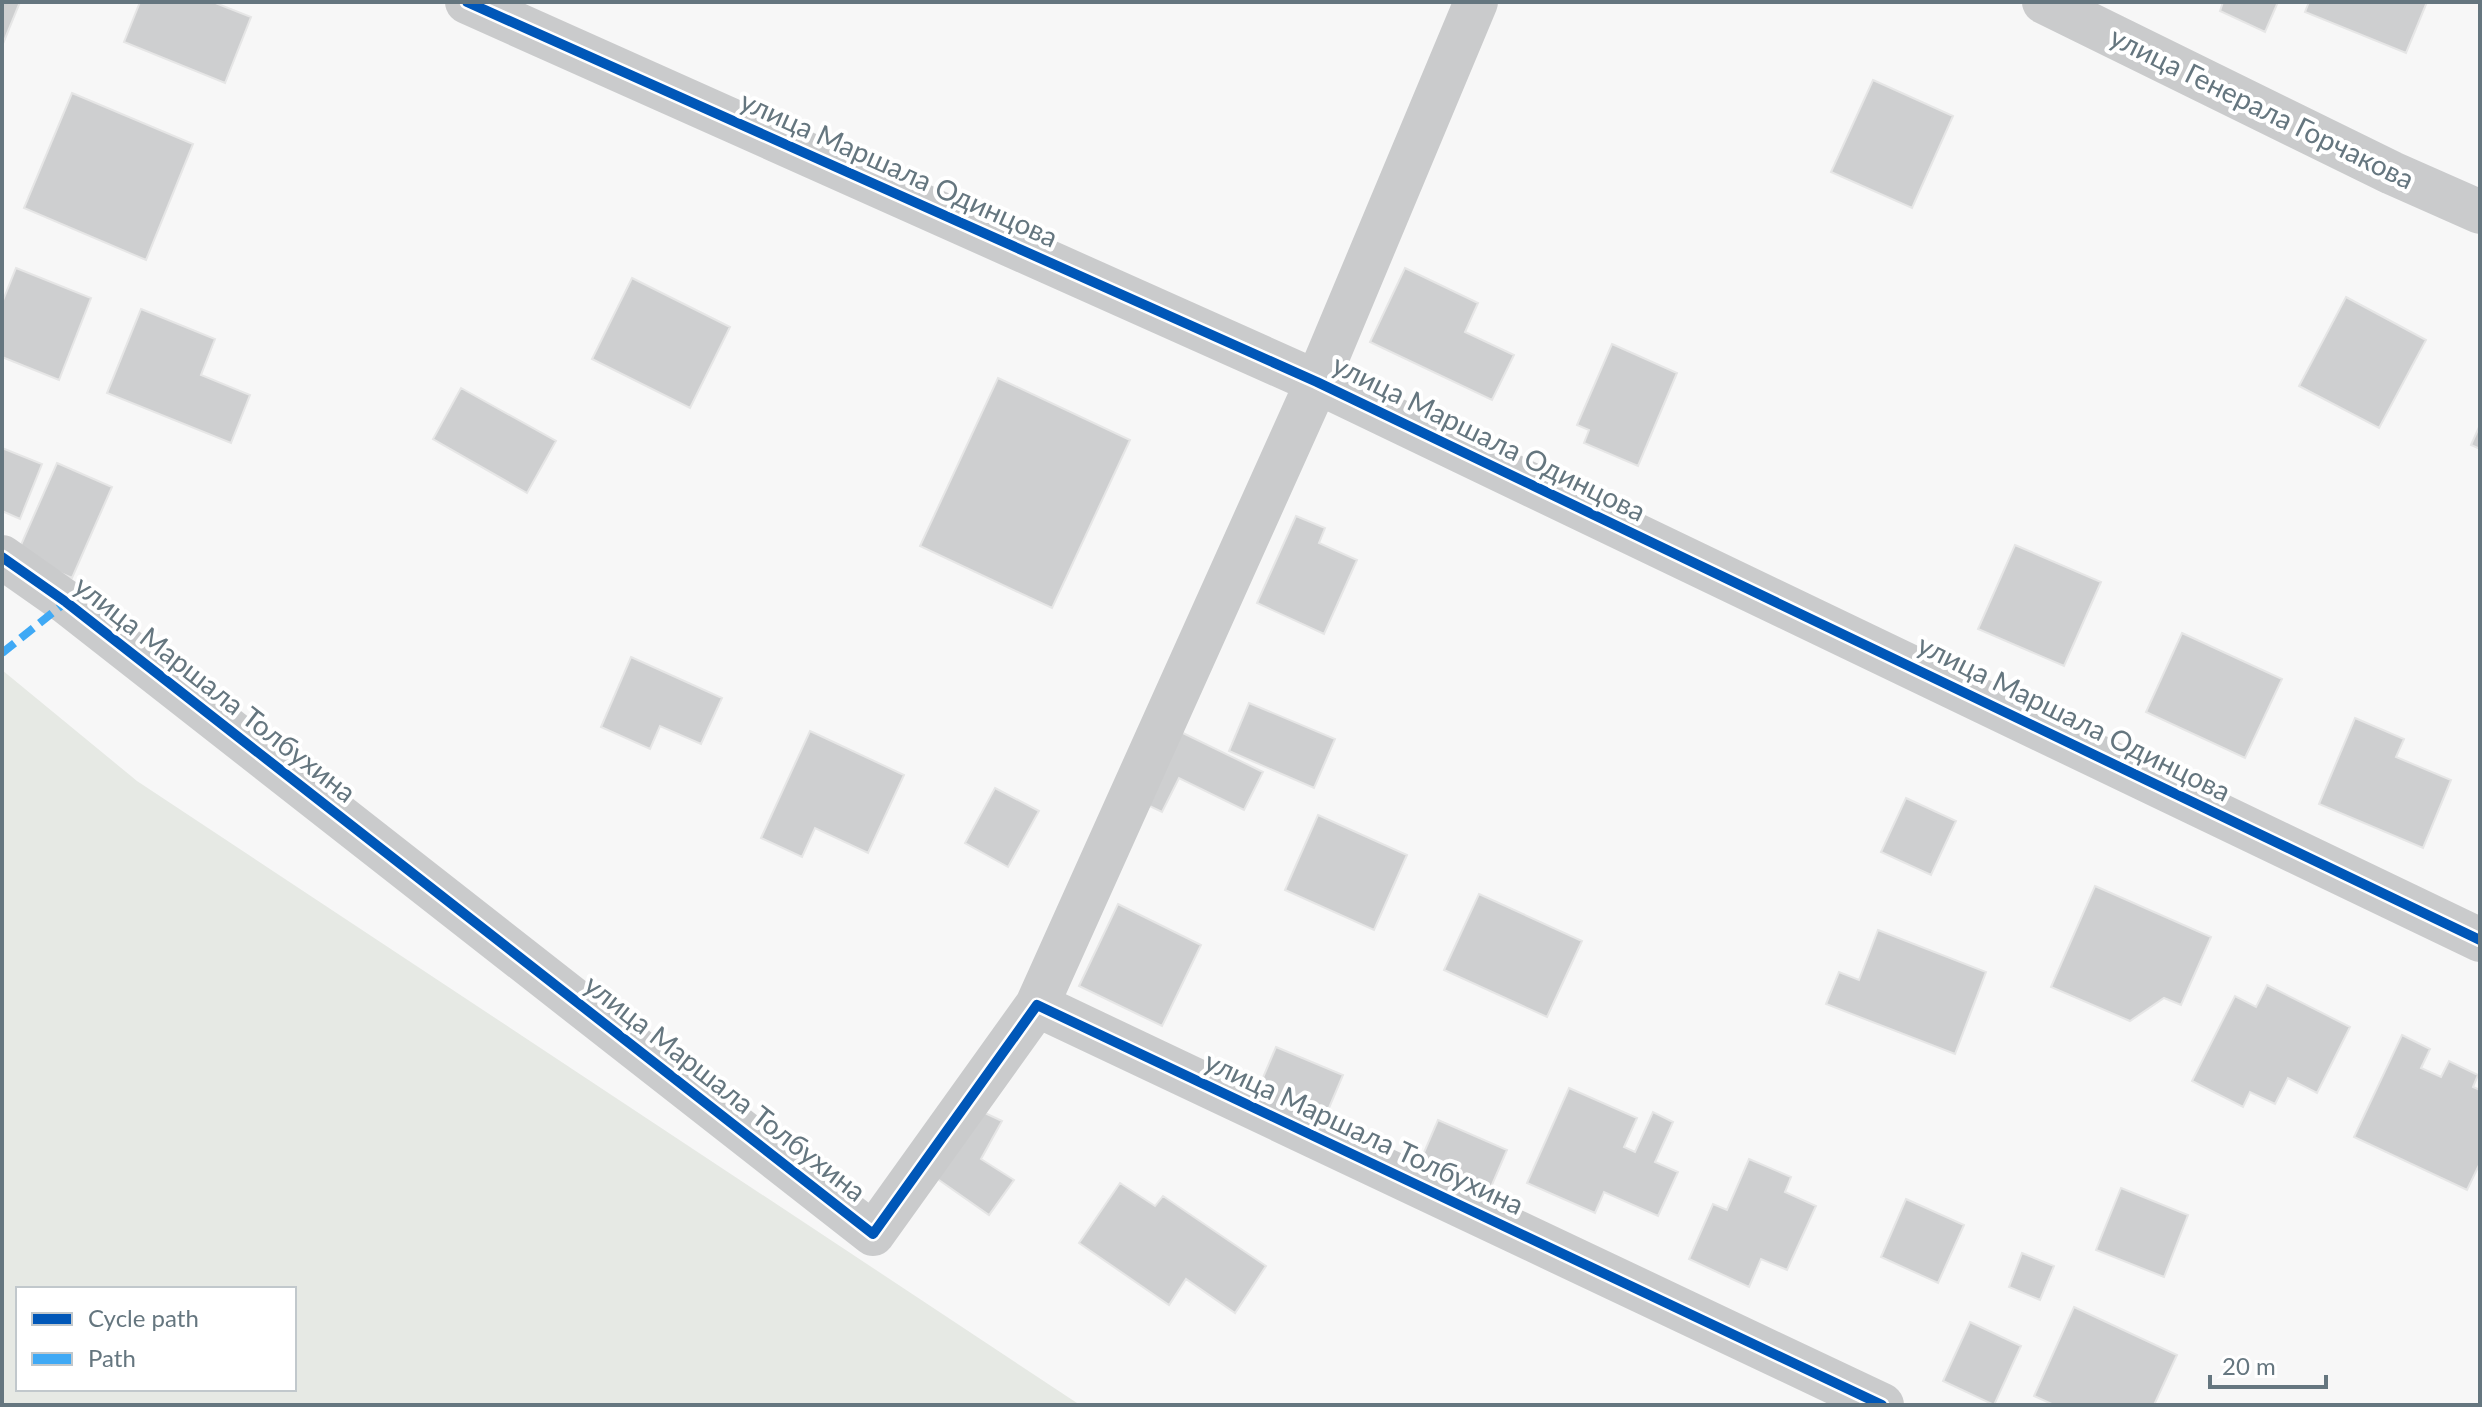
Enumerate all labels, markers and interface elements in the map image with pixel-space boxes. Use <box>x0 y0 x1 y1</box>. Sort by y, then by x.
street label: улица Генерала Горчакова <box>2105 19 2420 196</box>
street label: улица Маршала Одинцова <box>735 83 1063 254</box>
street label: улица Маршала Одинцова <box>1327 346 1651 528</box>
street label: улица Маршала Толбухина <box>68 568 363 809</box>
street label: улица Маршала Одинцова <box>1912 626 2236 808</box>
street label: улица Маршала Толбухина <box>578 967 873 1208</box>
street label: улица Маршала Толбухина <box>1199 1043 1529 1221</box>
legend <box>16 1287 296 1391</box>
text: Cycle path <box>88 1303 199 1332</box>
scale bar <box>2210 1339 2326 1389</box>
text: Path <box>88 1343 136 1372</box>
text: 20 m <box>2222 1351 2276 1380</box>

